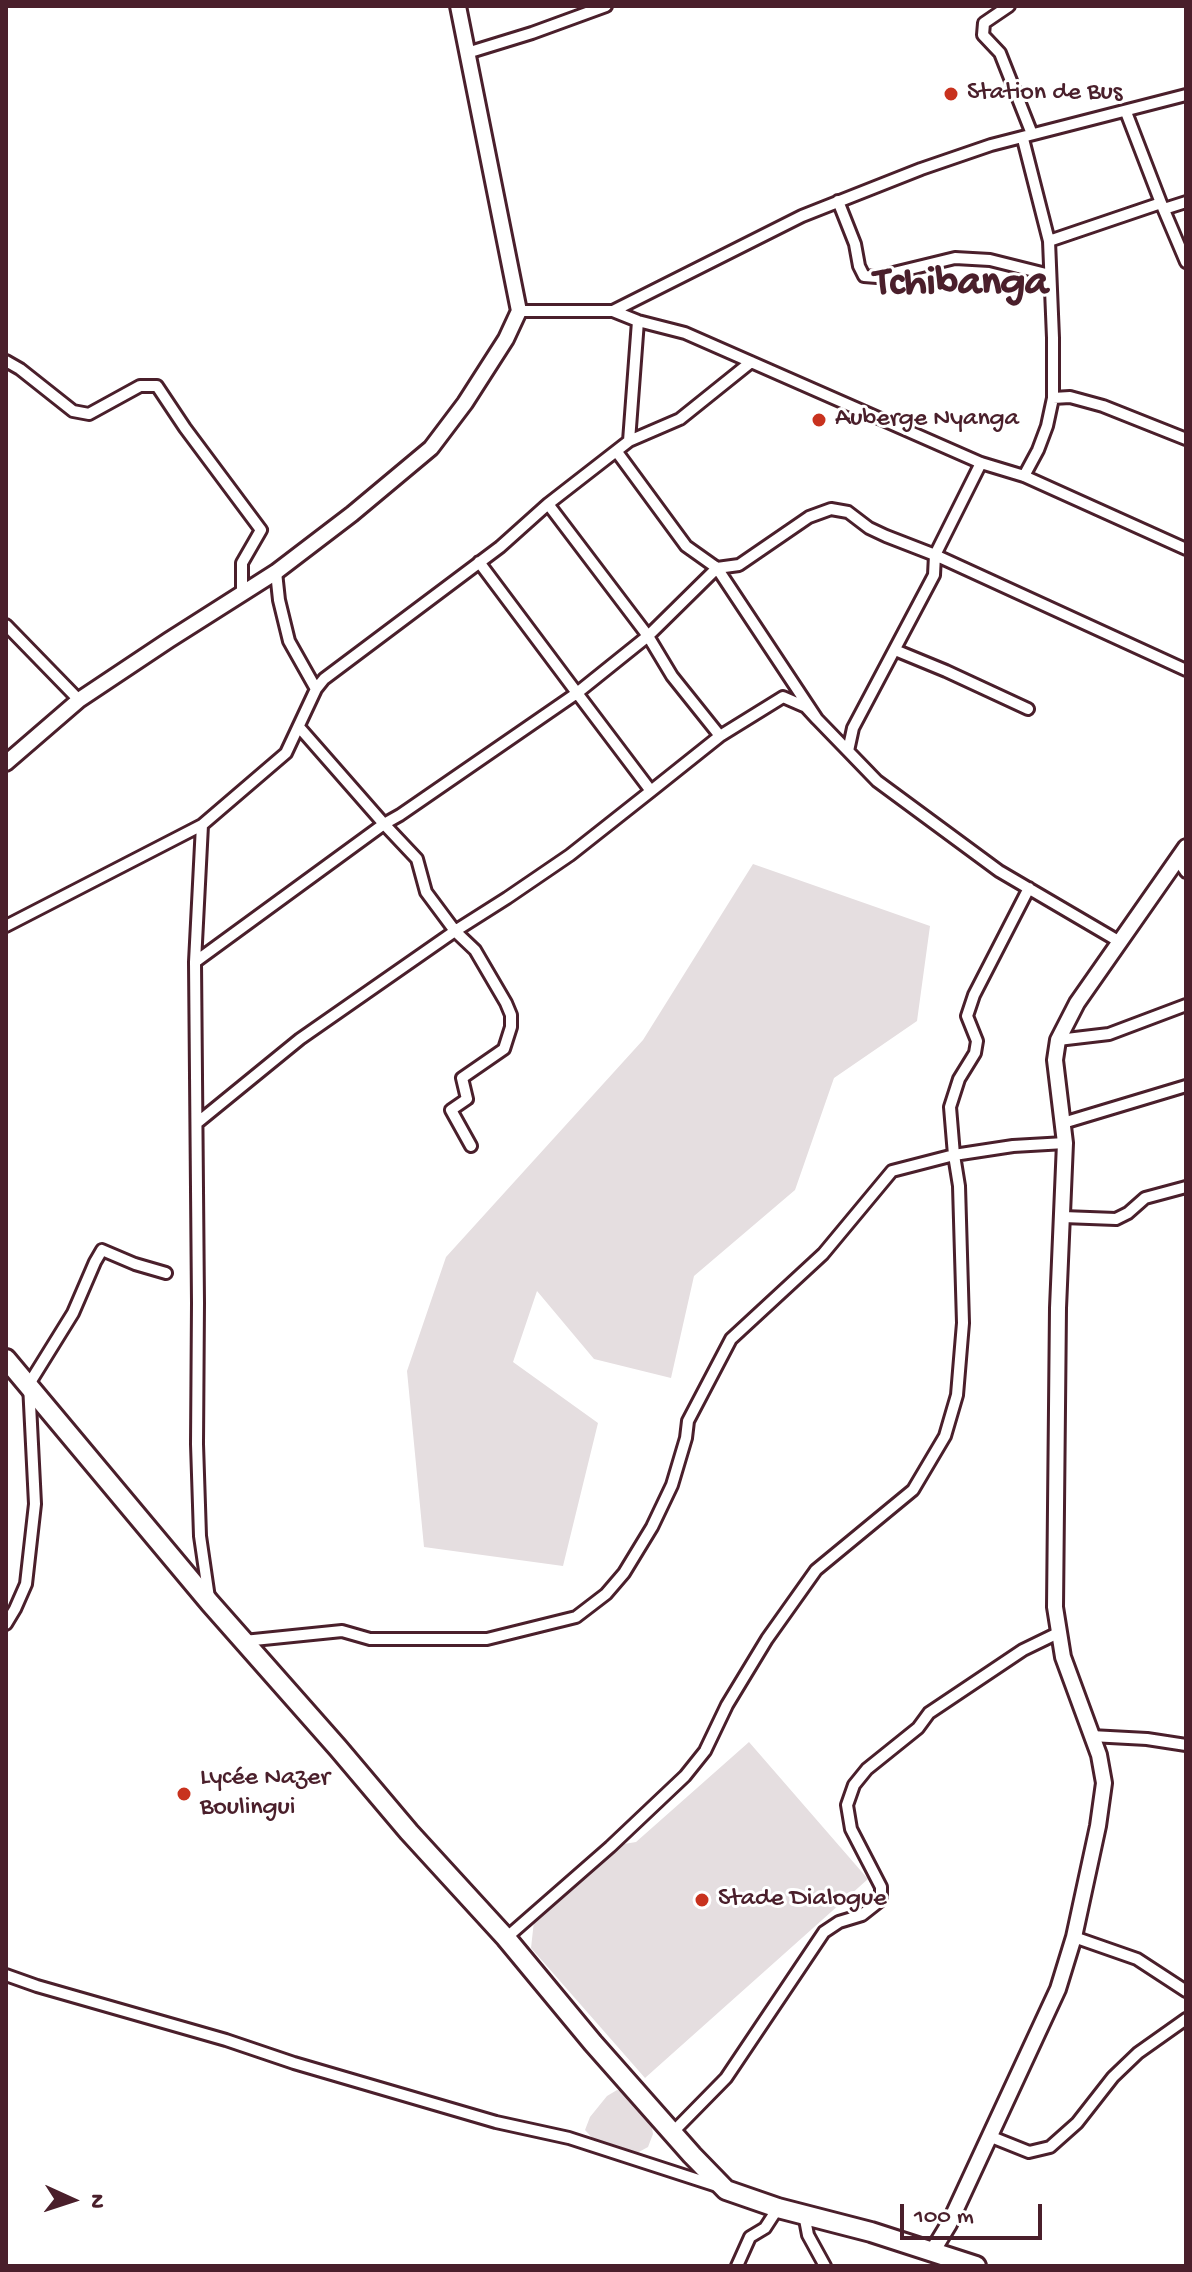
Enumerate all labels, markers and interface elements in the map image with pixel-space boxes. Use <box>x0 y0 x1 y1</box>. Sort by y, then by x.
place label: Station de Bus <box>967 78 1122 110</box>
marker: Station de Bus <box>942 85 960 103</box>
district label: Tchibanga <box>874 261 1048 311</box>
place label: Auberge Nyanga <box>835 404 1019 436</box>
marker: Auberge Nyanga <box>810 411 828 429</box>
place label: Lycée Nazer Boulingui <box>200 1763 330 1824</box>
marker: Lycée Nazer Boulingui <box>175 1785 193 1803</box>
place label: Stade Dialogue <box>718 1884 887 1916</box>
marker: Stade Dialogue <box>693 1891 711 1909</box>
north arrow <box>32 2160 112 2240</box>
scale bar <box>904 2188 1046 2238</box>
text: N <box>83 2193 109 2209</box>
text: 100 m <box>914 2203 974 2232</box>

